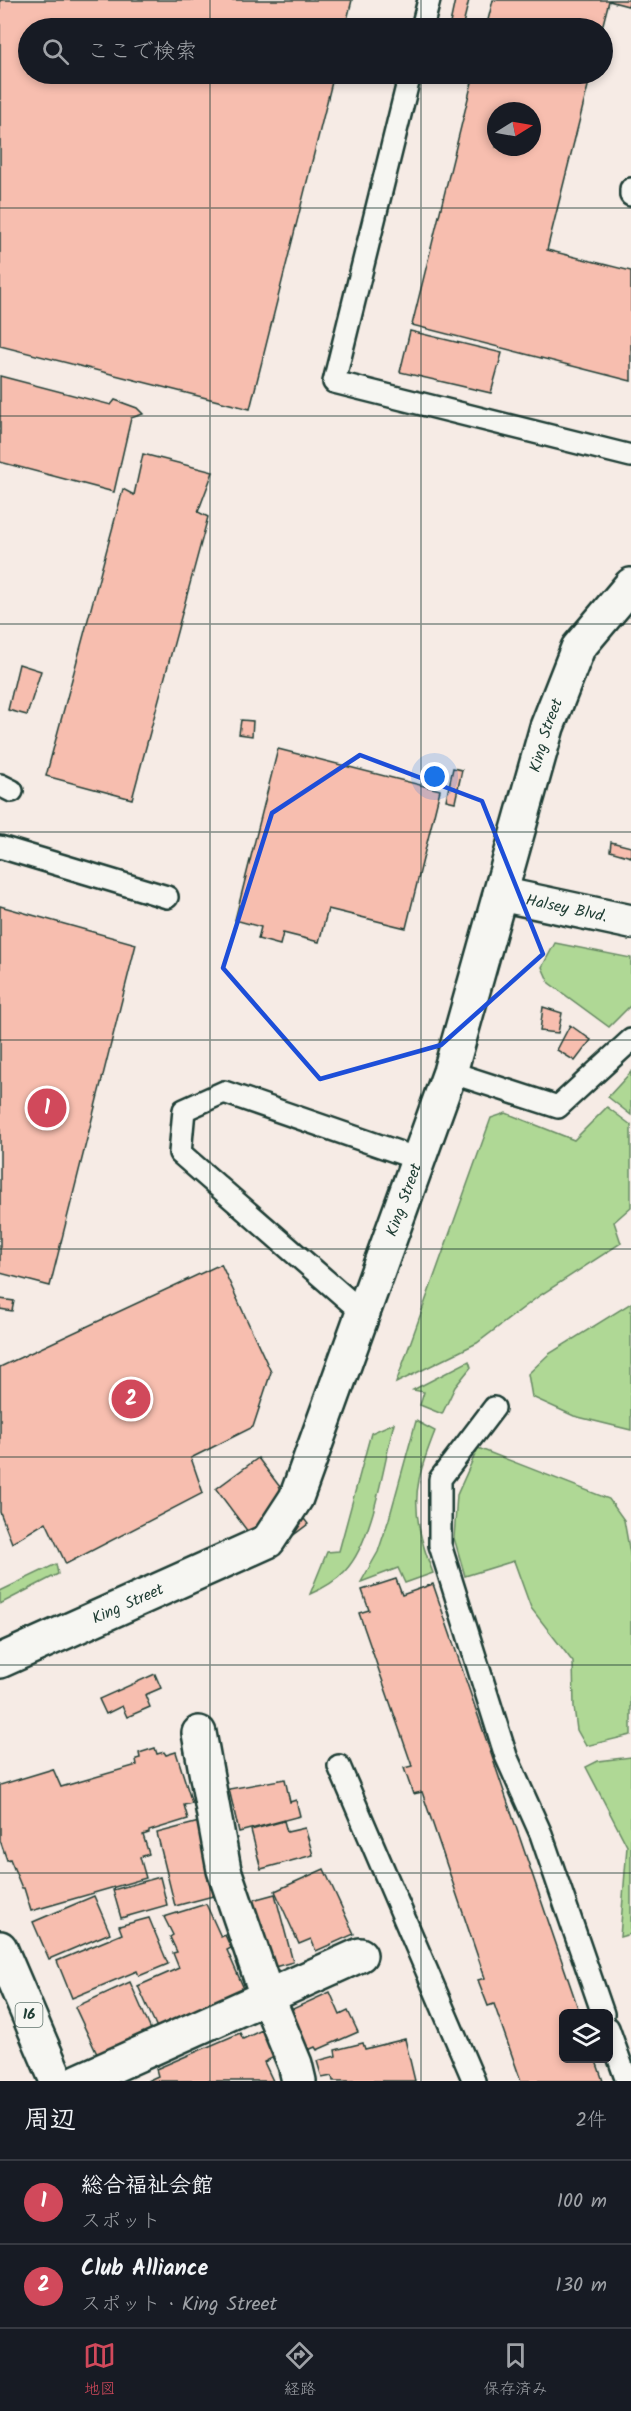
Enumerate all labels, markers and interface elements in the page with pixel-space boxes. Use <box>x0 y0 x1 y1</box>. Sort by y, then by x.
search box <box>18 18 613 84</box>
icon: search <box>39 35 72 68</box>
text: ここで検索 <box>87 35 197 70</box>
north arrow <box>487 102 541 156</box>
street label: King Street <box>522 694 570 775</box>
your location <box>420 762 449 791</box>
street label: Halsey Blvd. <box>523 887 610 929</box>
pin: 1 <box>28 1086 66 1130</box>
street label: King Street <box>379 1159 429 1240</box>
pin: 2 <box>112 1376 150 1422</box>
street label: King Street <box>88 1576 169 1631</box>
road number: 16 <box>15 2003 42 2027</box>
map controls <box>559 2009 613 2063</box>
button: layers <box>559 2009 613 2063</box>
text: 周辺 <box>24 2100 76 2142</box>
text: 2件 <box>575 2105 607 2137</box>
text: 総合福祉会館 <box>81 2169 213 2204</box>
text: 1 <box>40 2186 47 2218</box>
text: 100 m <box>557 2186 607 2218</box>
text: スポット <box>81 2206 161 2238</box>
text: Club Alliance <box>81 2252 208 2287</box>
text: 2 <box>38 2270 49 2302</box>
text: 130 m <box>555 2270 607 2302</box>
text: スポット · King Street <box>81 2289 277 2321</box>
tab: 地図 <box>83 2339 116 2402</box>
tab: 経路 <box>283 2339 316 2402</box>
tab: 保存済み <box>483 2339 547 2402</box>

